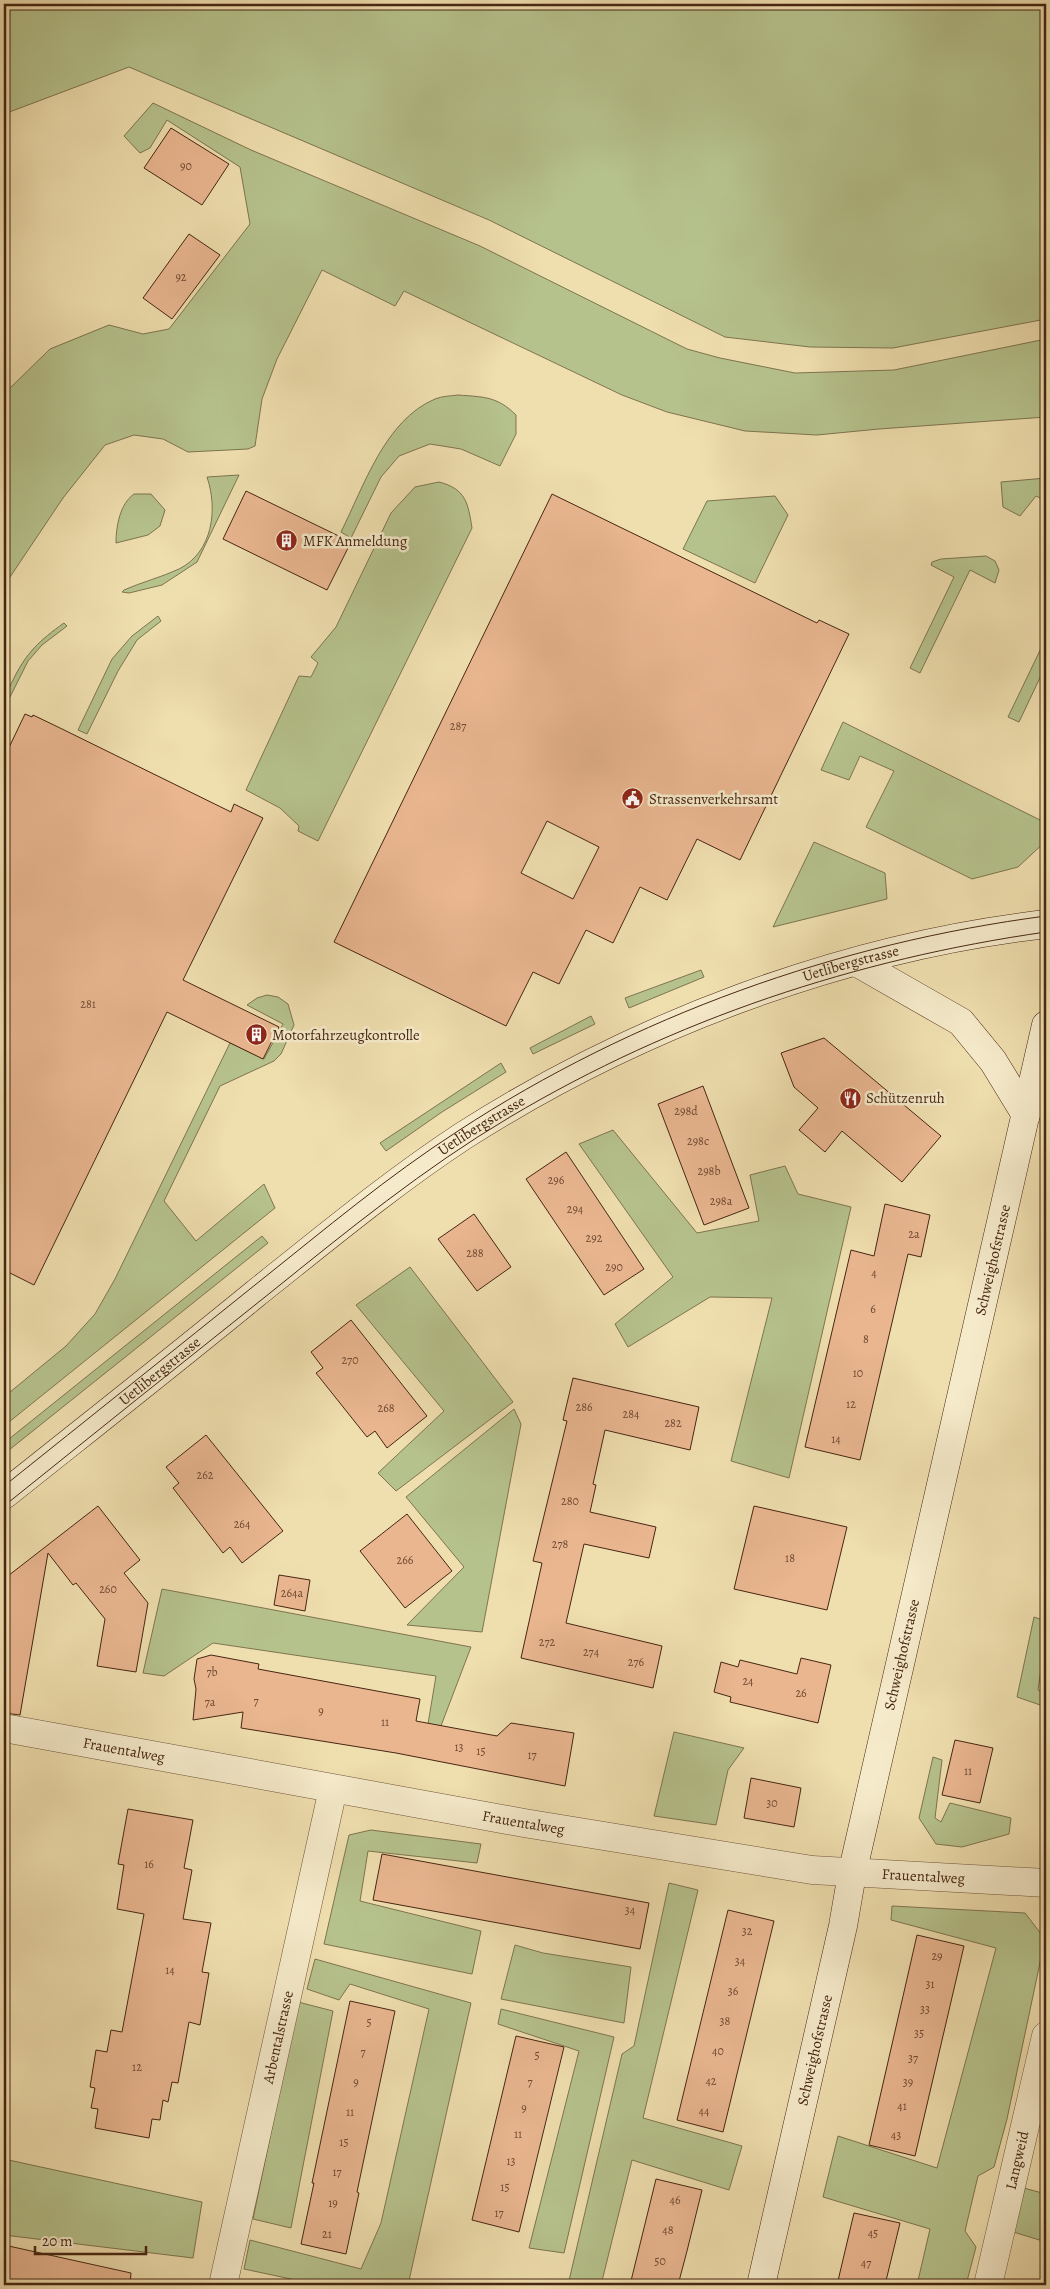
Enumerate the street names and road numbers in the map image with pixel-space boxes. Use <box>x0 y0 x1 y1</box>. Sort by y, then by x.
street label: Uetlibergstrasse <box>800 940 901 986</box>
street label: Uetlibergstrasse <box>434 1091 529 1160</box>
street label: Schweighofstrasse <box>970 1202 1015 1317</box>
street label: Uetlibergstrasse <box>115 1332 205 1410</box>
street label: Schweighofstrasse <box>879 1597 924 1712</box>
street label: Frauentalweg <box>81 1733 167 1767</box>
street label: Frauentalweg <box>481 1806 567 1840</box>
street label: Frauentalweg <box>881 1864 966 1889</box>
street label: Arbentalstrasse <box>258 1988 298 2086</box>
street label: Schweighofstrasse <box>792 1992 837 2108</box>
street label: Langweid <box>1001 2128 1034 2192</box>

